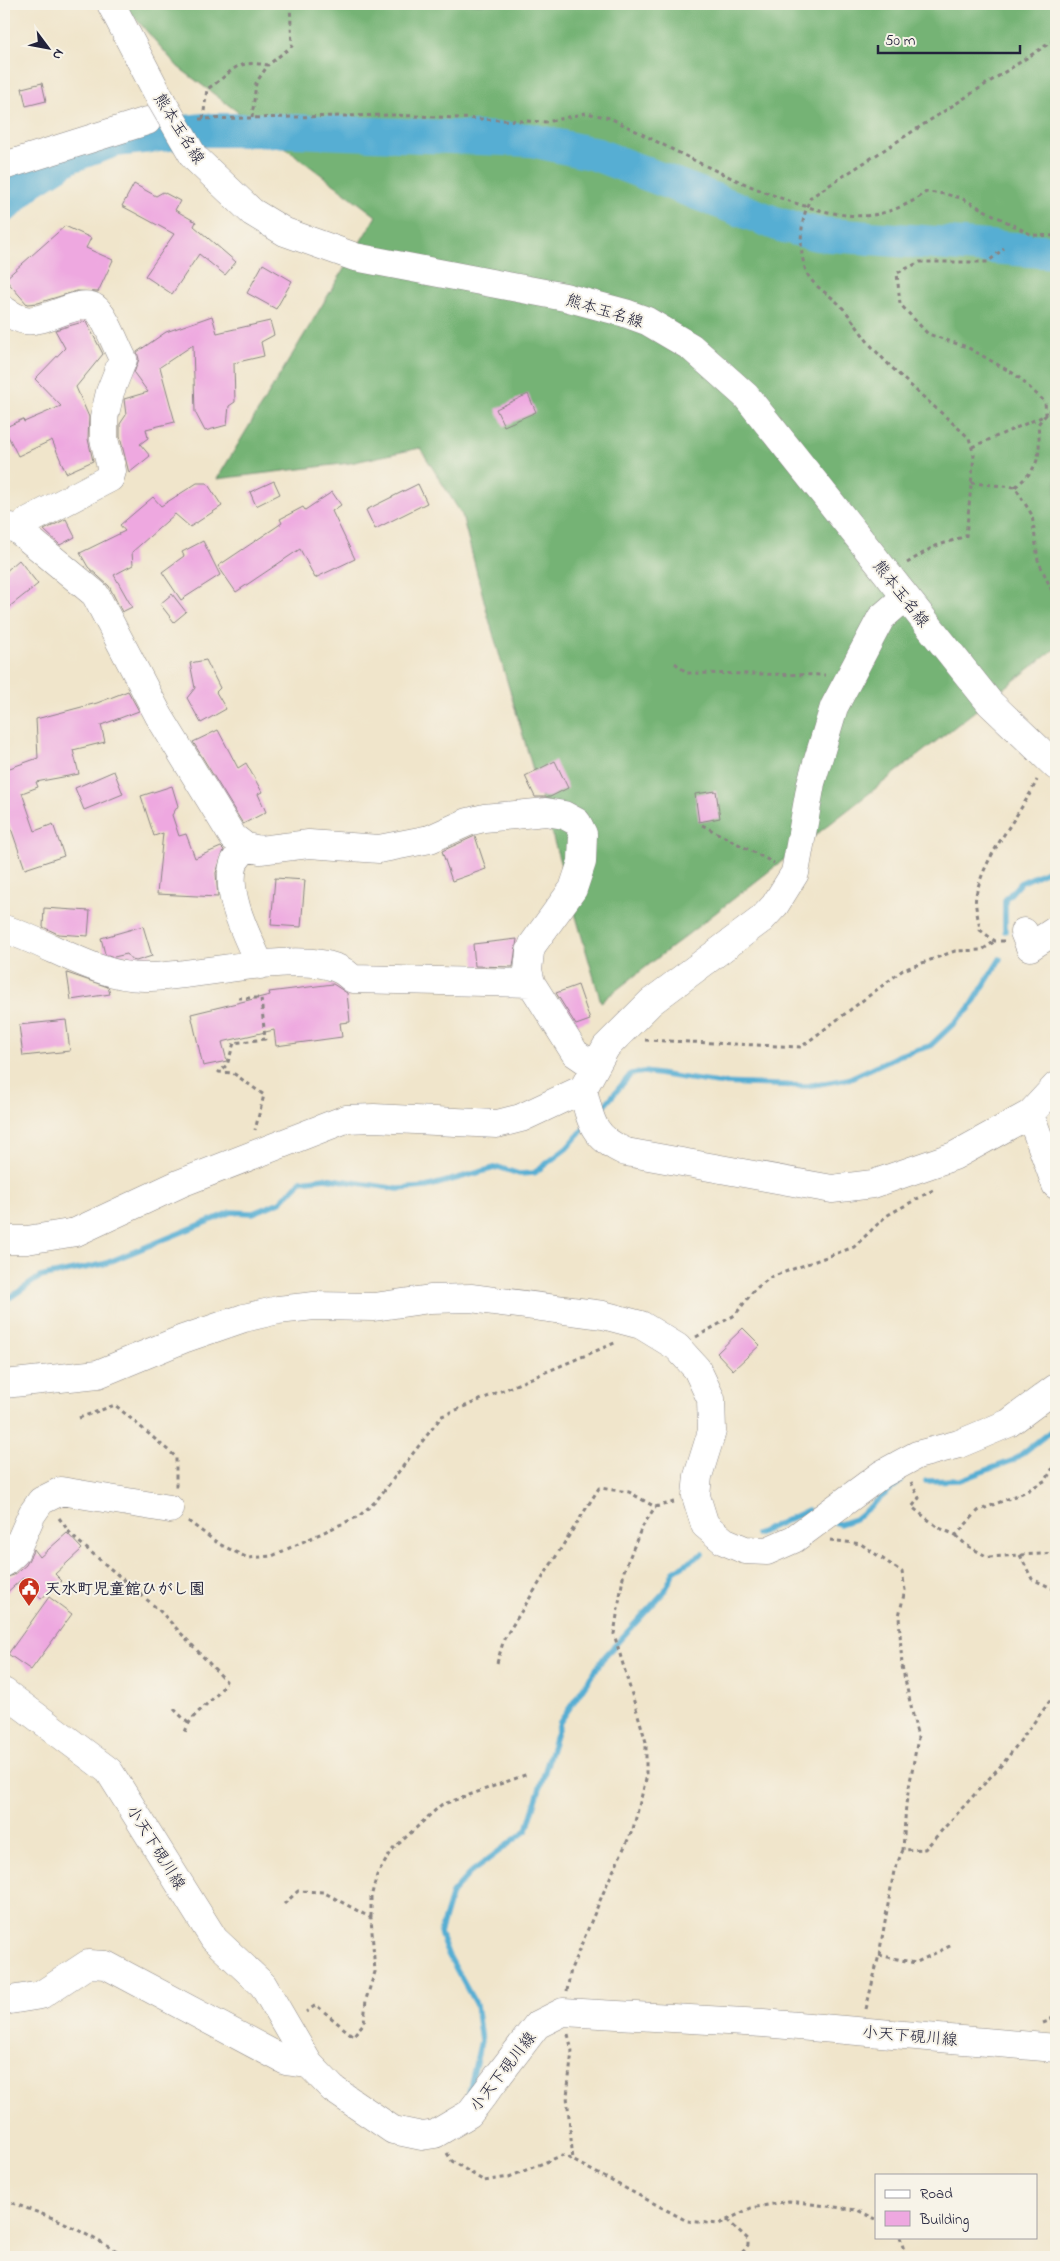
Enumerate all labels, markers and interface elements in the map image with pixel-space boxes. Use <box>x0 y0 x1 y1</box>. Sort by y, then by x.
north arrow <box>22 22 72 72</box>
scale bar <box>878 22 1020 54</box>
text: 50 m <box>885 30 916 52</box>
text: N <box>46 45 69 64</box>
street label: 熊本玉名線 <box>147 89 210 169</box>
street label: 熊本玉名線 <box>563 289 646 335</box>
street label: 熊本玉名線 <box>866 555 935 633</box>
public building icon: 天水町児童館ひがし園 <box>17 1576 41 1607</box>
place label: 天水町児童館ひがし園 <box>45 1578 205 1602</box>
street label: 小天下硯川線 <box>120 1801 191 1895</box>
street label: 小天下硯川線 <box>861 2021 959 2053</box>
street label: 小天下硯川線 <box>465 2027 543 2117</box>
legend <box>875 2174 1038 2238</box>
text: Road <box>920 2183 953 2205</box>
text: Building <box>919 2209 969 2232</box>

